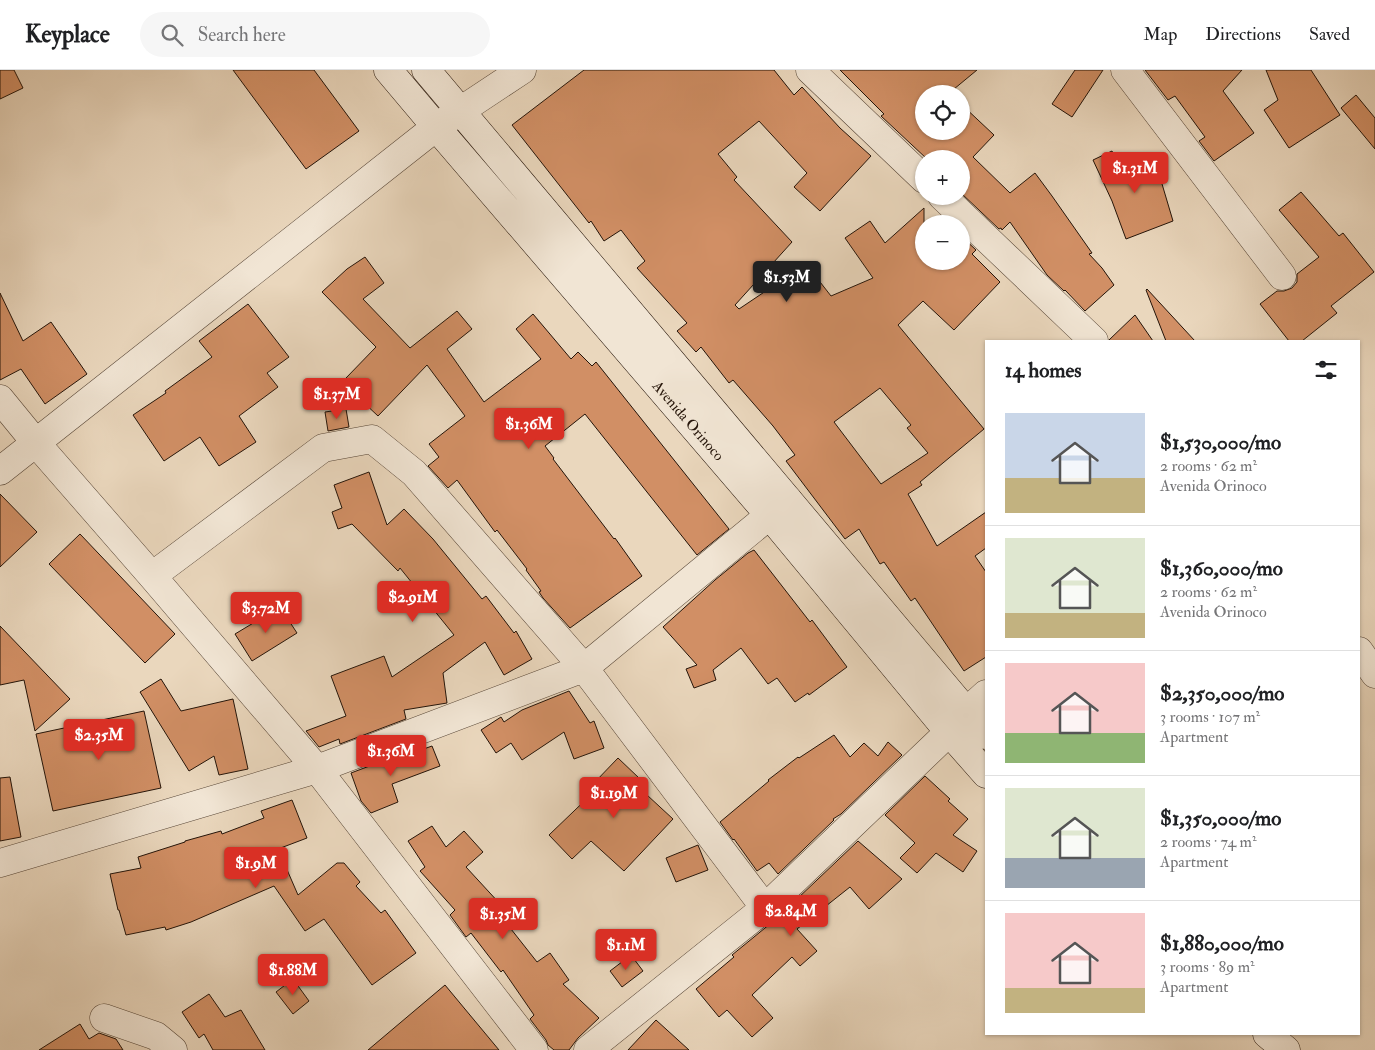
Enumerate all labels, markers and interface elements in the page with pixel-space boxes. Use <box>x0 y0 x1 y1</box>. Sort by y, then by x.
search box <box>140 12 490 57</box>
text: Keyplace <box>25 19 110 50</box>
icon: search <box>158 21 186 49</box>
text: Search here <box>198 23 286 47</box>
text: Map <box>1144 23 1177 46</box>
text: Directions <box>1205 23 1281 46</box>
text: Saved <box>1309 23 1350 46</box>
map controls <box>915 85 970 270</box>
button: locate <box>915 85 970 140</box>
button: + <box>915 150 970 205</box>
pin: $1.31M <box>1094 152 1176 194</box>
text: $1.31M <box>1112 158 1158 178</box>
button: − <box>915 215 970 270</box>
pin: $1.53M <box>746 260 828 303</box>
text: $1.53M <box>764 267 810 287</box>
icon: filters <box>1312 356 1340 384</box>
text: 14 homes <box>1005 357 1082 384</box>
street label: Avenida Orinoco <box>647 376 728 465</box>
pin: $1.37M <box>296 378 378 420</box>
text: $1.37M <box>314 384 360 404</box>
pin: $1.36M <box>488 408 570 450</box>
text: $1.36M <box>505 414 553 434</box>
text: $1,530,000/mo <box>1160 429 1281 456</box>
icon: home <box>1045 433 1105 493</box>
text: 2 rooms · 62 m² <box>1160 456 1257 476</box>
text: Avenida Orinoco <box>1160 476 1267 496</box>
text: $1,360,000/mo <box>1160 555 1283 582</box>
icon: home <box>1045 558 1105 618</box>
pin: $2.91M <box>372 580 454 623</box>
text: 2 rooms · 62 m² <box>1160 582 1257 602</box>
text: $2.91M <box>388 587 438 607</box>
pin: $3.72M <box>225 592 307 634</box>
text: $3.72M <box>242 598 290 618</box>
text: Avenida Orinoco <box>1160 602 1267 622</box>
text: $2,350,000/mo <box>1160 680 1284 707</box>
icon: home <box>1045 683 1105 743</box>
text: 3 rooms · 107 m² <box>1160 707 1260 727</box>
pin: $2.35M <box>58 718 140 761</box>
text: $2.35M <box>75 725 123 745</box>
text: Apartment <box>1160 727 1228 747</box>
pin: $1.36M <box>350 734 432 777</box>
text: $1.36M <box>367 741 415 761</box>
pin: $1.19M <box>573 776 655 819</box>
text: $1.19M <box>590 783 638 803</box>
text: $1,350,000/mo <box>1160 805 1281 832</box>
icon: home <box>1045 808 1105 868</box>
text: 2 rooms · 74 m² <box>1160 832 1256 852</box>
pin: $1.9M <box>221 846 291 889</box>
text: Apartment <box>1160 852 1228 872</box>
text: $1.9M <box>235 853 277 873</box>
pin: $2.84M <box>750 894 832 937</box>
pin: $1.35M <box>462 898 544 940</box>
text: $2.84M <box>765 901 817 921</box>
text: $1.35M <box>480 904 526 924</box>
pin: $1.1M <box>591 928 661 971</box>
text: $1,880,000/mo <box>1160 930 1284 957</box>
icon: home <box>1045 933 1105 993</box>
text: $1.1M <box>606 935 646 955</box>
pin: $1.88M <box>252 954 334 996</box>
text: 3 rooms · 89 m² <box>1160 957 1255 977</box>
text: $1.88M <box>269 960 317 980</box>
text: Apartment <box>1160 977 1228 997</box>

